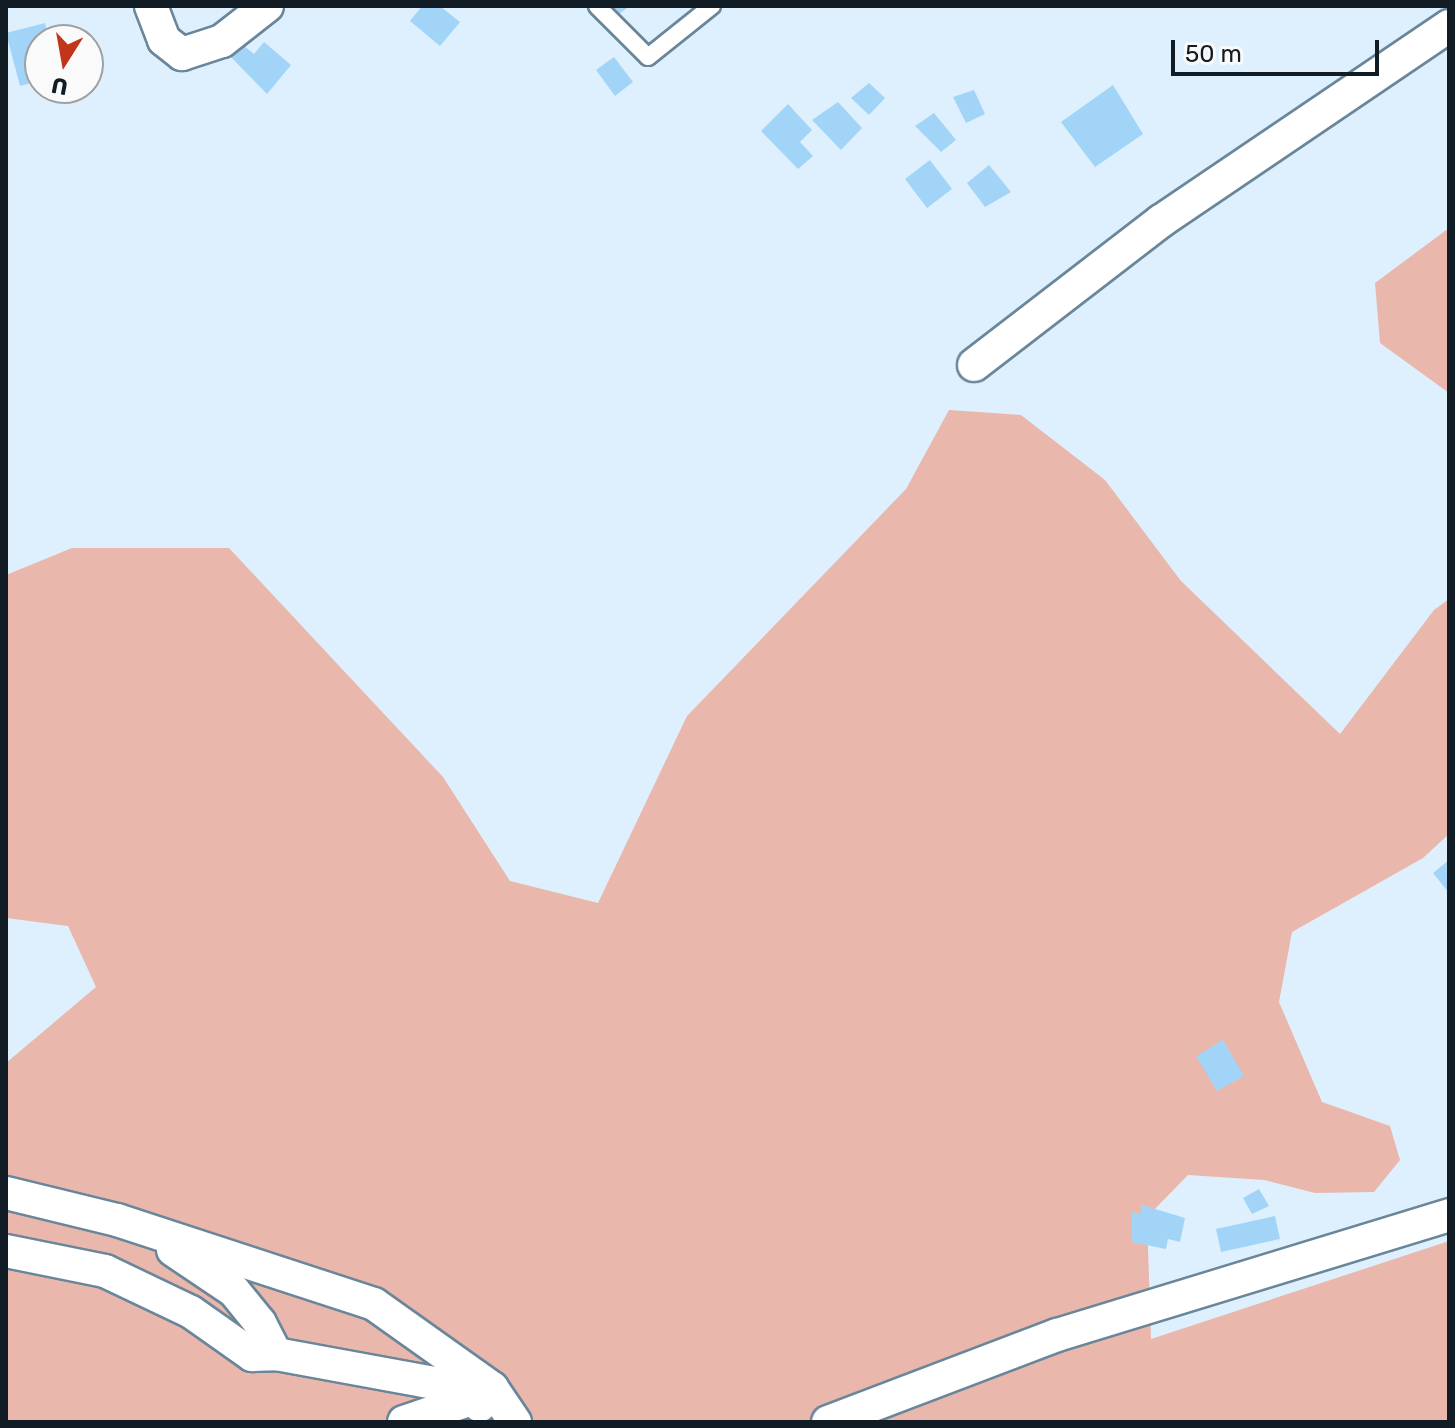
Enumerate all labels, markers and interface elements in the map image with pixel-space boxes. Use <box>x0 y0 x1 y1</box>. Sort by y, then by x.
north arrow <box>24 24 104 104</box>
scale bar <box>1175 24 1383 74</box>
text: 50 m <box>1185 40 1242 68</box>
text: U <box>49 71 70 101</box>

